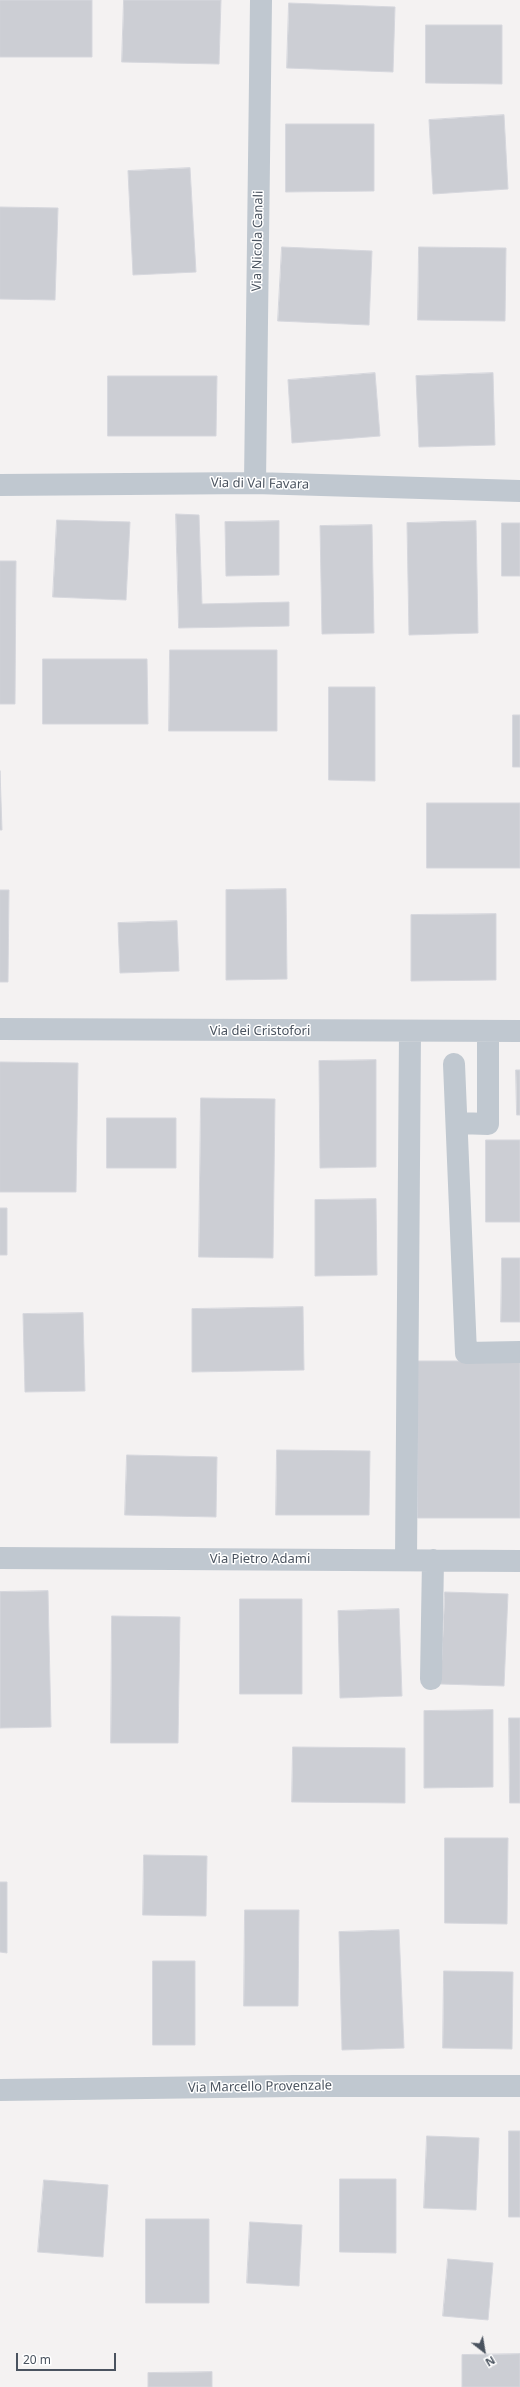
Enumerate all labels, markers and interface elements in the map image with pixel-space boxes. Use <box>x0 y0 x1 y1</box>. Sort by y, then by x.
street label: Via Nicola Canali <box>249 191 267 291</box>
street label: Via di Val Favara <box>211 475 309 493</box>
street label: Via dei Cristofori <box>210 1023 310 1039</box>
street label: Via Pietro Adami <box>210 1551 310 1567</box>
street label: Via Marcello Provenzale <box>188 2078 332 2096</box>
north arrow <box>464 2331 504 2371</box>
scale bar <box>18 2345 118 2371</box>
text: 20 m <box>23 2351 51 2368</box>
text: N <box>483 2353 498 2370</box>

